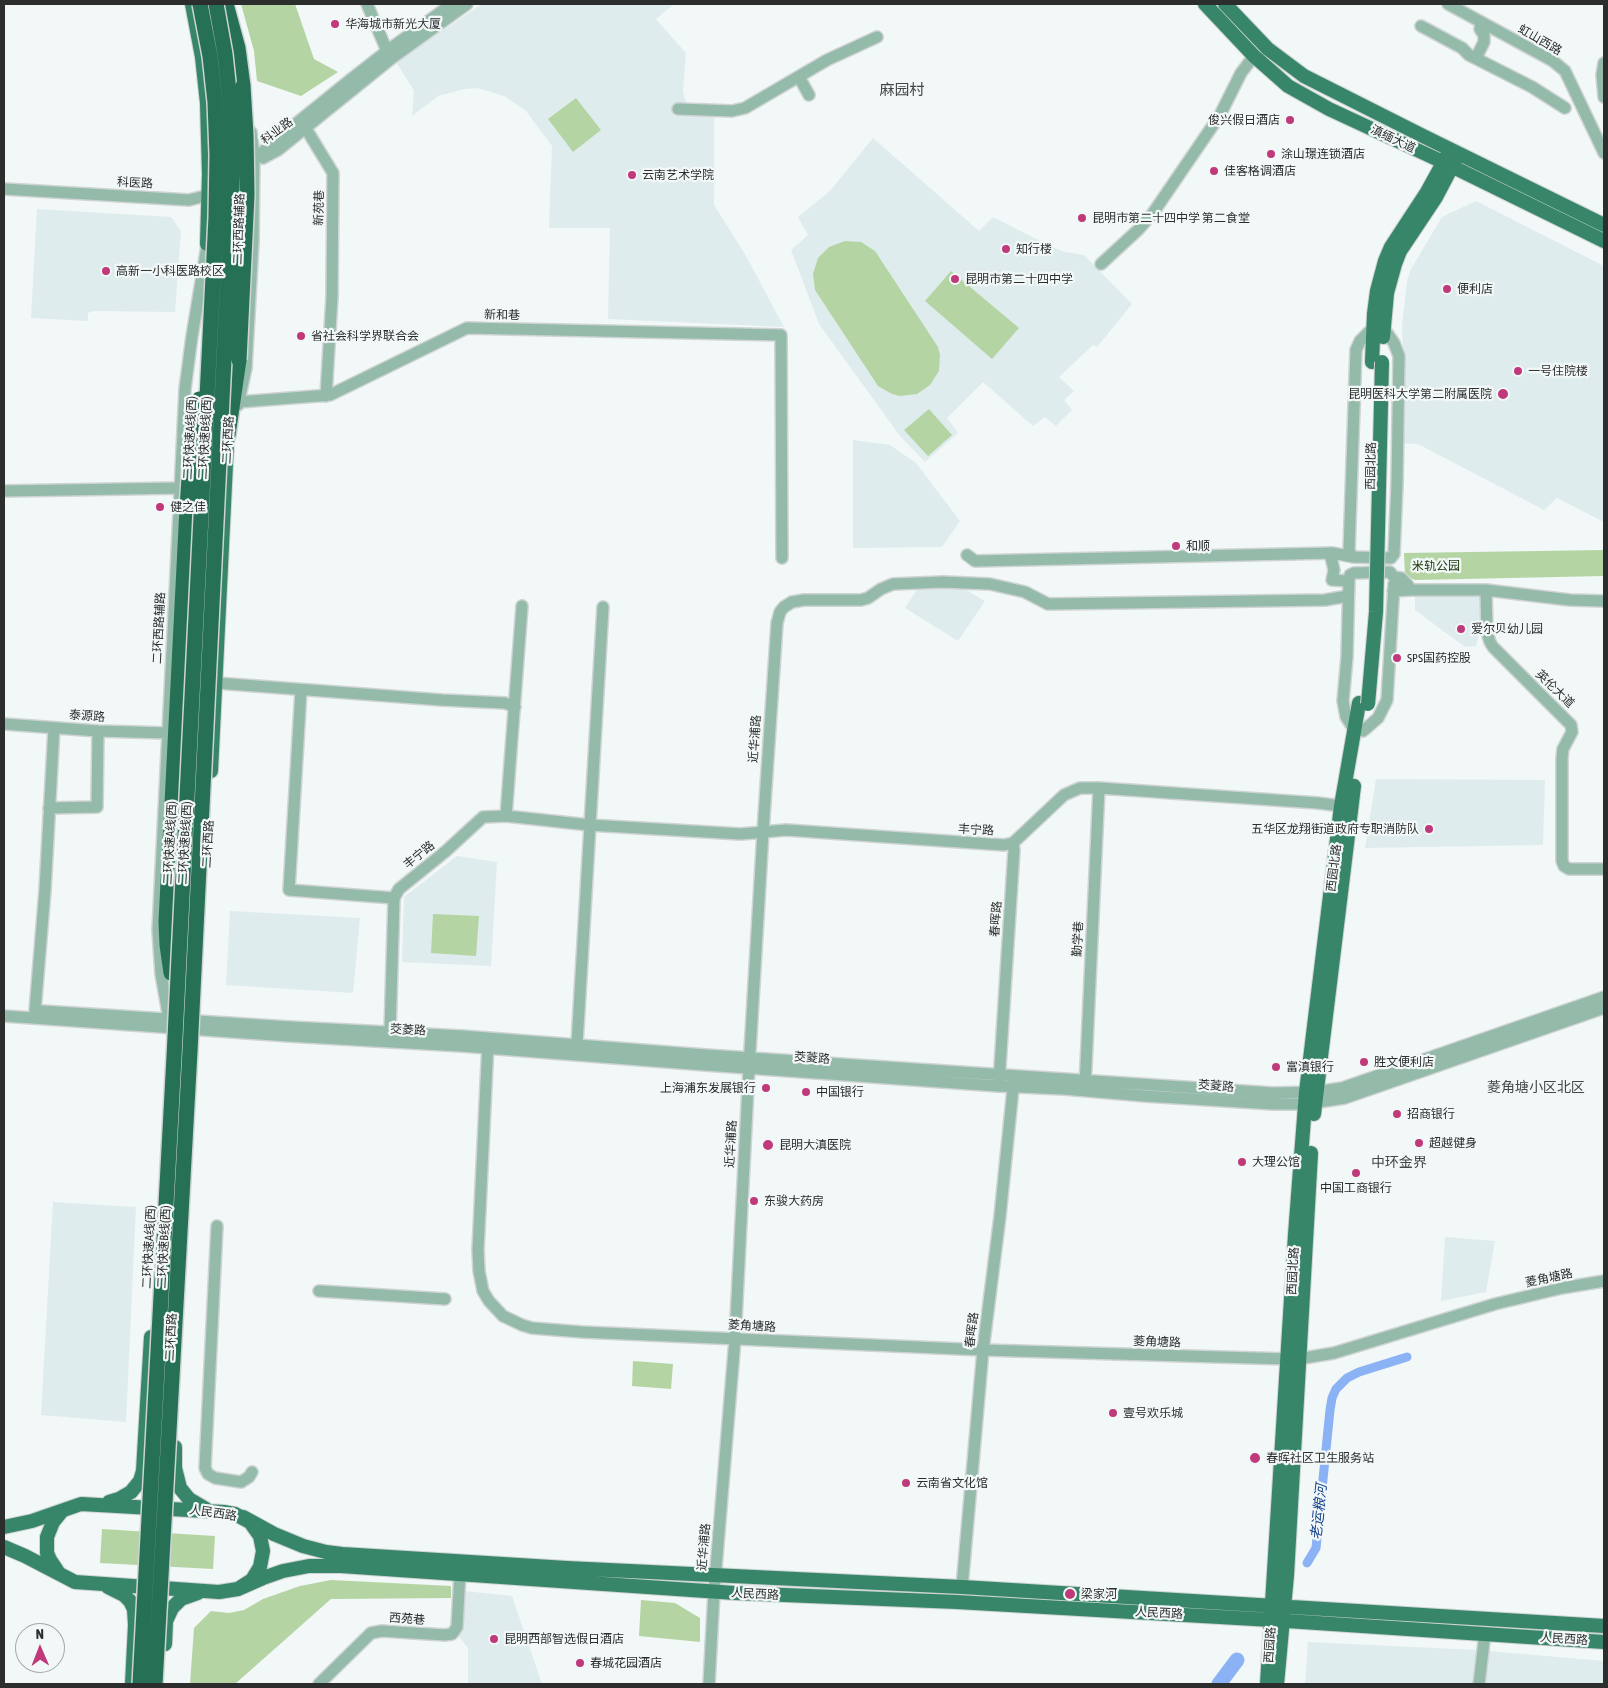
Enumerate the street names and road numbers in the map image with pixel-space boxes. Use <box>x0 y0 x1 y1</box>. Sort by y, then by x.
street label: 虹山西路 <box>1516 22 1564 58</box>
street label: 科业路 <box>258 115 296 147</box>
street label: 滇缅大道 <box>1368 122 1418 156</box>
street label: 科医路 <box>117 175 153 191</box>
street label: 新苑巷 <box>311 190 327 226</box>
street label: 二环西路辅路 <box>231 193 247 265</box>
street label: 新和巷 <box>484 307 520 323</box>
street label: 二环快速A线(西) <box>181 396 199 480</box>
street label: 二环快速B线(西) <box>196 396 214 480</box>
street label: 二环西路 <box>220 416 236 464</box>
street label: 西园北路 <box>1363 442 1379 490</box>
street label: 二环西路辅路 <box>150 592 168 664</box>
street label: 英伦大道 <box>1533 667 1577 711</box>
street label: 泰源路 <box>69 708 105 724</box>
street label: 近华浦路 <box>746 715 764 763</box>
street label: 二环快速A线(西) <box>161 801 179 885</box>
street label: 二环快速B线(西) <box>176 801 194 885</box>
street label: 二环西路 <box>200 820 216 868</box>
street label: 丰宁路 <box>958 822 994 838</box>
street label: 丰宁路 <box>400 838 438 872</box>
street label: 西园北路 <box>1324 843 1344 893</box>
street label: 春晖路 <box>988 901 1004 937</box>
street label: 勤学巷 <box>1070 921 1086 957</box>
street label: 茭菱路 <box>390 1022 426 1038</box>
street label: 茭菱路 <box>794 1050 830 1066</box>
street label: 茭菱路 <box>1198 1078 1234 1094</box>
street label: 近华浦路 <box>723 1120 739 1168</box>
street label: 二环快速A线(西) <box>140 1205 158 1289</box>
street label: 二环快速B线(西) <box>155 1205 173 1289</box>
street label: 西园北路 <box>1285 1247 1301 1295</box>
street label: 菱角塘路 <box>1524 1266 1574 1290</box>
street label: 春晖路 <box>963 1311 981 1349</box>
street label: 二环西路 <box>163 1313 179 1361</box>
street label: 菱角塘路 <box>728 1318 776 1334</box>
street label: 菱角塘路 <box>1133 1334 1181 1350</box>
street label: 人民西路 <box>188 1503 238 1523</box>
street label: 近华浦路 <box>695 1522 713 1572</box>
street label: 人民西路 <box>731 1586 779 1602</box>
street label: 人民西路 <box>1135 1605 1183 1621</box>
street label: 西苑巷 <box>389 1611 425 1627</box>
street label: 西园路 <box>1262 1627 1278 1663</box>
street label: 人民西路 <box>1540 1630 1588 1648</box>

